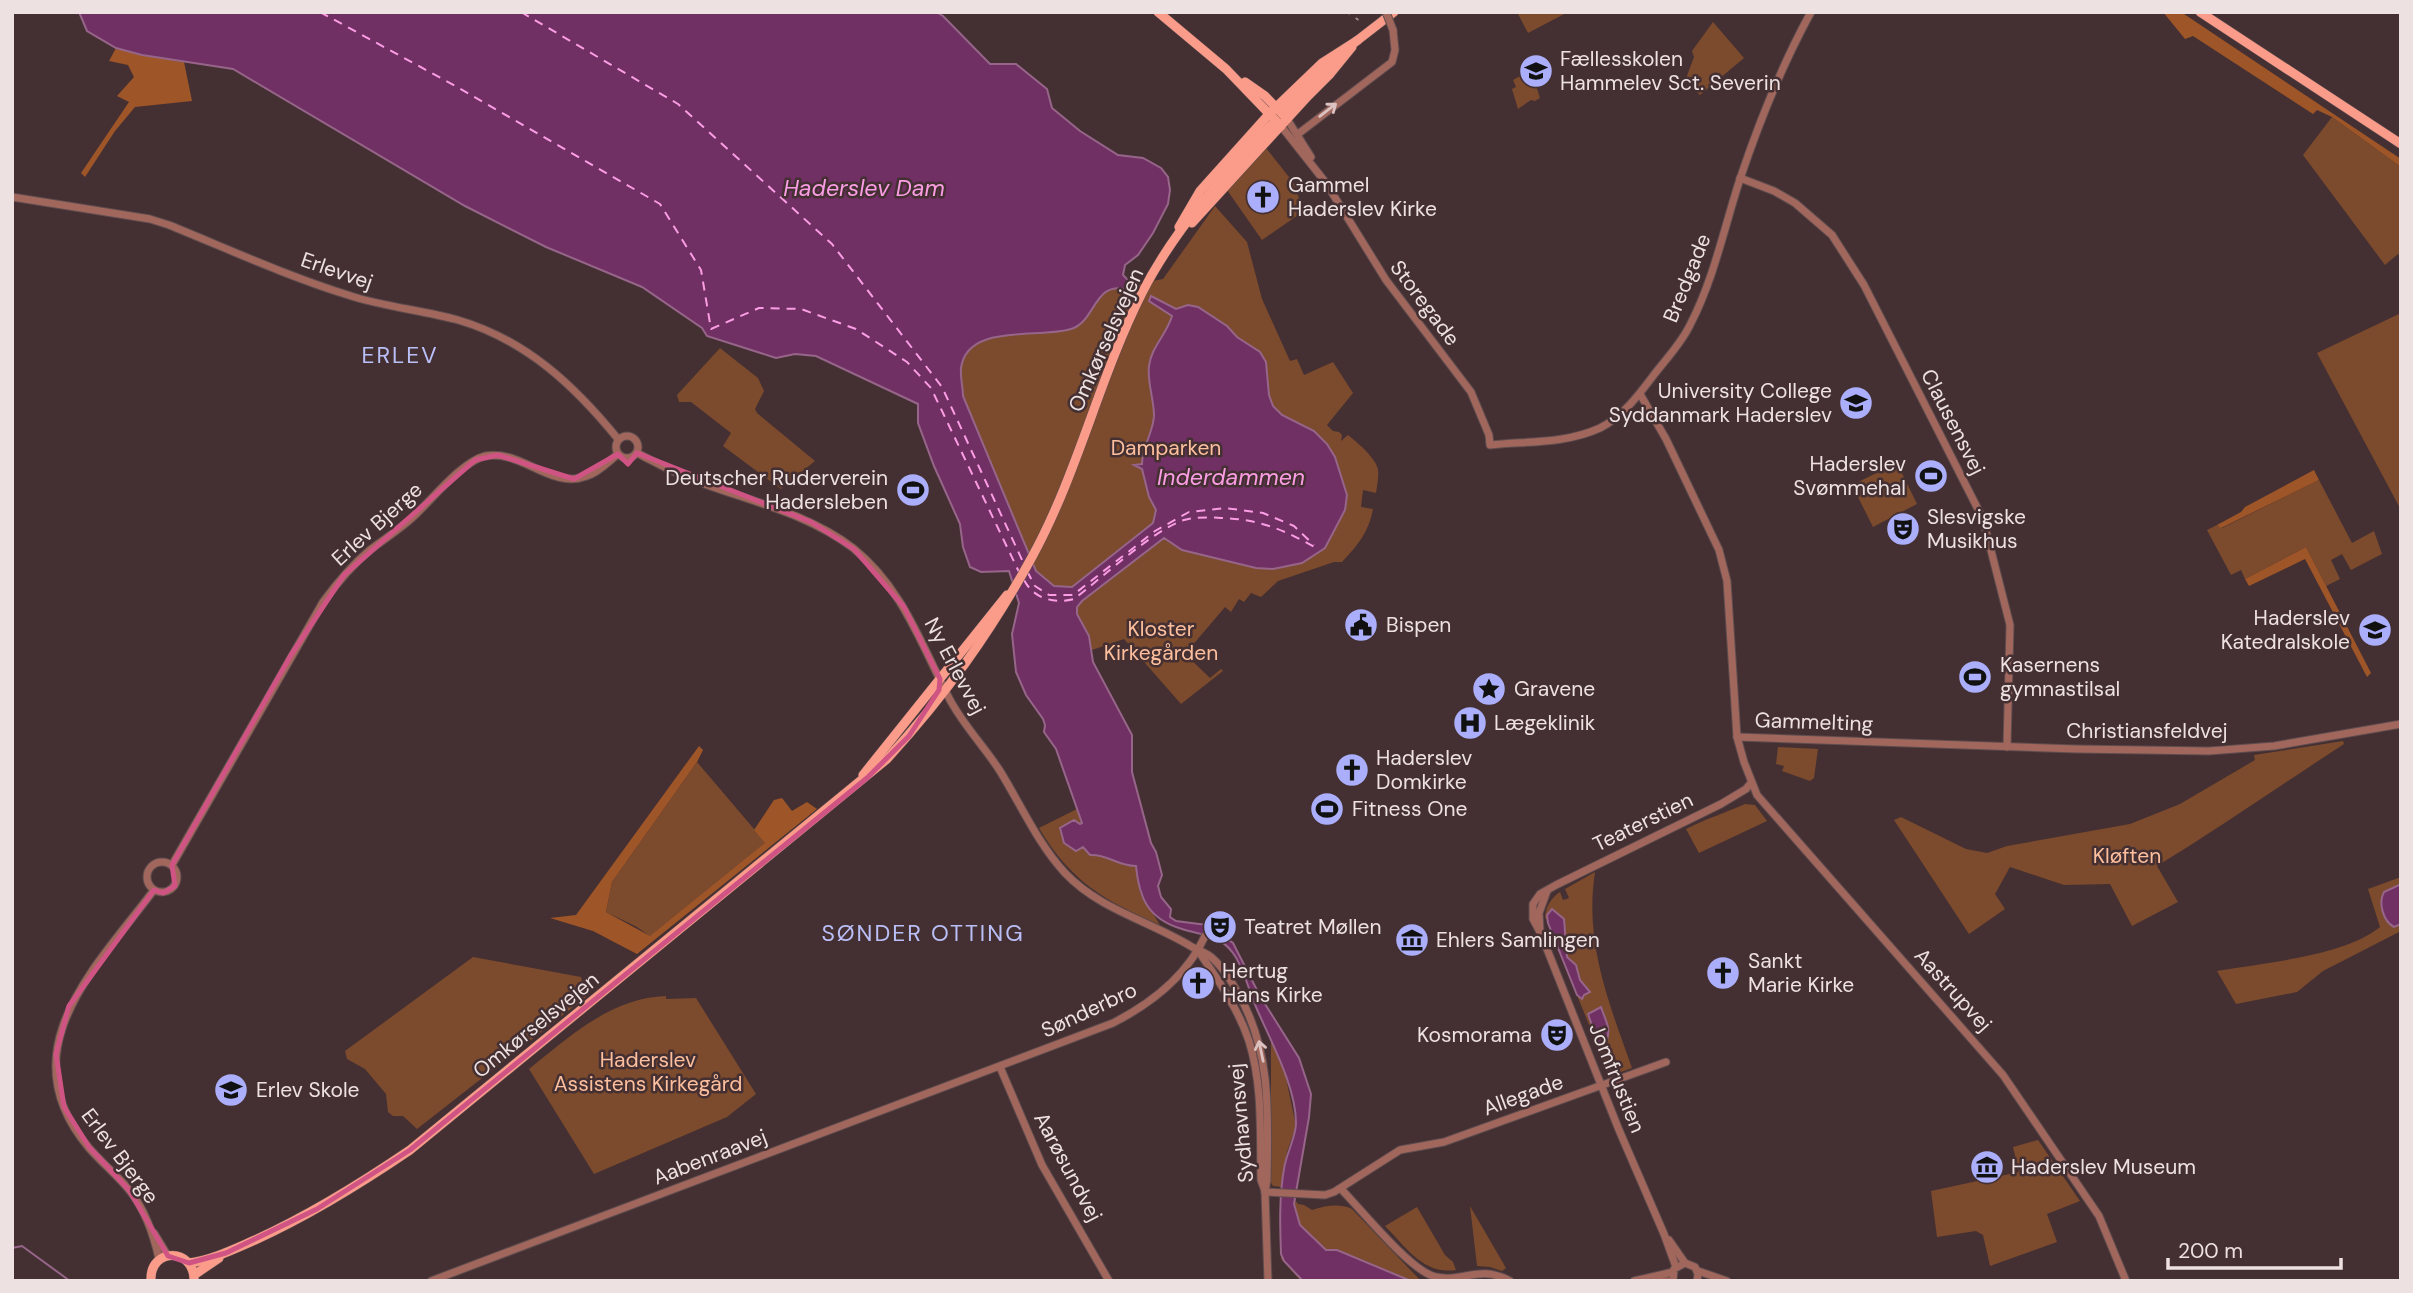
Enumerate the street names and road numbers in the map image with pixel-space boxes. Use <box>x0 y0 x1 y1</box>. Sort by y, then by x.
street label: Bredgade <box>1657 229 1717 327</box>
street label: Erlevvej <box>297 246 377 296</box>
street label: Storegade <box>1384 255 1466 351</box>
street label: Omkørselsvejen <box>1062 264 1150 416</box>
street label: Clausensvej <box>1914 364 1992 480</box>
street label: Erlev Bjerge <box>326 476 428 572</box>
street label: Ny Erlevvej <box>918 613 992 719</box>
street label: Gammelting <box>1754 706 1874 738</box>
street label: Christiansfeldvej <box>2066 717 2228 745</box>
street label: Teaterstien <box>1588 786 1698 858</box>
street label: Aastrupvej <box>1908 942 1998 1038</box>
street label: Omkørselsvejen <box>467 965 605 1085</box>
street label: Sønderbro <box>1037 976 1141 1044</box>
street label: Jomfrustien <box>1582 1019 1652 1137</box>
street label: Sydhavnsvej <box>1222 1062 1260 1184</box>
street label: Allegade <box>1479 1068 1567 1122</box>
street label: Erlev Bjerge <box>75 1102 165 1210</box>
street label: Aarøsundvej <box>1027 1107 1109 1227</box>
street label: Aabenraavej <box>649 1122 771 1192</box>

